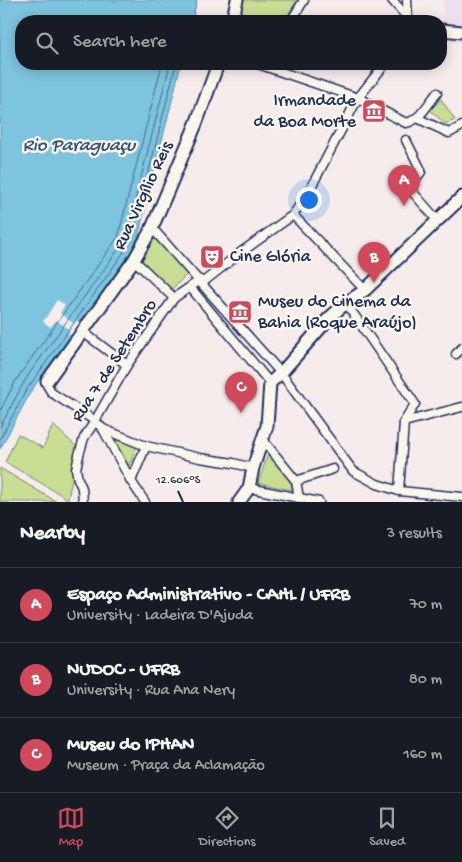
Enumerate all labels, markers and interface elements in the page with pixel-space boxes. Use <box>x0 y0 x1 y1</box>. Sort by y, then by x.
search box <box>15 15 447 70</box>
icon: search <box>33 29 61 57</box>
text: Search here <box>73 31 167 54</box>
place label: Irmandade da Boa Morte <box>254 91 357 133</box>
museum icon: Irmandade da Boa Morte <box>361 98 387 124</box>
water label: Rio Paraguaçu <box>23 135 137 158</box>
street label: Rua Virgílio Reis <box>110 137 179 254</box>
pin: A <box>388 165 420 206</box>
your location <box>296 187 322 213</box>
pin: B <box>358 242 390 283</box>
theatre icon: Cine Glória <box>199 244 225 270</box>
place label: Cine Glória <box>230 247 312 268</box>
place label: Museu do Cinema da Bahia (Roque Araújo) <box>257 292 417 334</box>
street label: Rua 7 de Setembro <box>67 296 163 426</box>
museum icon: Museu do Cinema da Bahia (Roque Araújo) <box>227 299 253 325</box>
pin: C <box>225 372 257 413</box>
text: 12.606°S <box>155 474 201 488</box>
text: Nearby <box>20 522 85 547</box>
text: 3 results <box>387 525 442 544</box>
text: Espaço Administrativo - CAHL / UFRB <box>67 584 350 607</box>
text: A <box>31 596 41 615</box>
text: 70 m <box>409 596 442 615</box>
text: University · Ladeira D'Ajuda <box>67 607 253 626</box>
text: NUDOC - UFRB <box>67 659 180 682</box>
text: B <box>32 671 40 690</box>
text: 80 m <box>409 671 442 690</box>
text: University · Rua Ana Nery <box>67 682 235 701</box>
text: Museu do IPHAN <box>67 734 194 757</box>
text: C <box>32 746 40 765</box>
text: 160 m <box>403 746 442 765</box>
text: Museum · Praça da Aclamação <box>67 757 265 776</box>
tab: Map <box>57 804 85 851</box>
tab: Directions <box>199 804 256 851</box>
tab: Saved <box>369 804 405 851</box>

